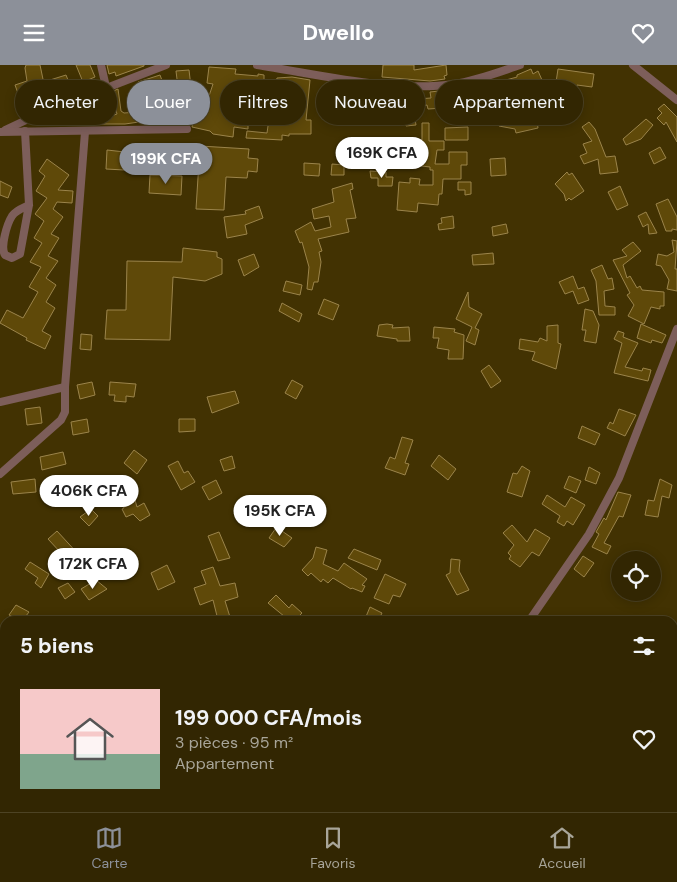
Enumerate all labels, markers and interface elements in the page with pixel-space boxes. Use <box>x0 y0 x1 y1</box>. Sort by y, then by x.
text: Dwello <box>302 18 375 47</box>
icon: menu <box>20 19 48 47</box>
icon: heart <box>629 19 657 47</box>
chip: Acheter <box>15 80 117 125</box>
chip: Louer <box>127 80 210 125</box>
chip: Filtres <box>220 80 306 125</box>
chip: Nouveau <box>316 80 425 125</box>
chip: Appartement <box>435 80 583 125</box>
pin: 169K CFA <box>330 137 434 179</box>
text: 169K CFA <box>347 142 417 163</box>
pin: 199K CFA <box>114 143 218 185</box>
text: 199K CFA <box>130 148 202 169</box>
pin: 406K CFA <box>37 475 141 517</box>
text: 406K CFA <box>51 480 127 501</box>
pin: 195K CFA <box>228 495 332 537</box>
text: 195K CFA <box>245 500 315 521</box>
pin: 172K CFA <box>41 547 145 590</box>
map controls <box>611 551 661 601</box>
button: locate <box>611 551 661 601</box>
text: 172K CFA <box>59 553 127 574</box>
text: 5 biens <box>20 632 94 660</box>
icon: filters <box>630 632 658 660</box>
text: 199 000 CFA/mois <box>175 704 362 732</box>
icon: home <box>60 709 120 769</box>
icon: heart <box>630 725 658 753</box>
text: 3 pièces · 95 m² <box>175 732 293 753</box>
text: Appartement <box>175 753 274 774</box>
tab: Carte <box>91 824 127 872</box>
tab: Favoris <box>310 824 355 872</box>
tab: Accueil <box>538 824 586 872</box>

